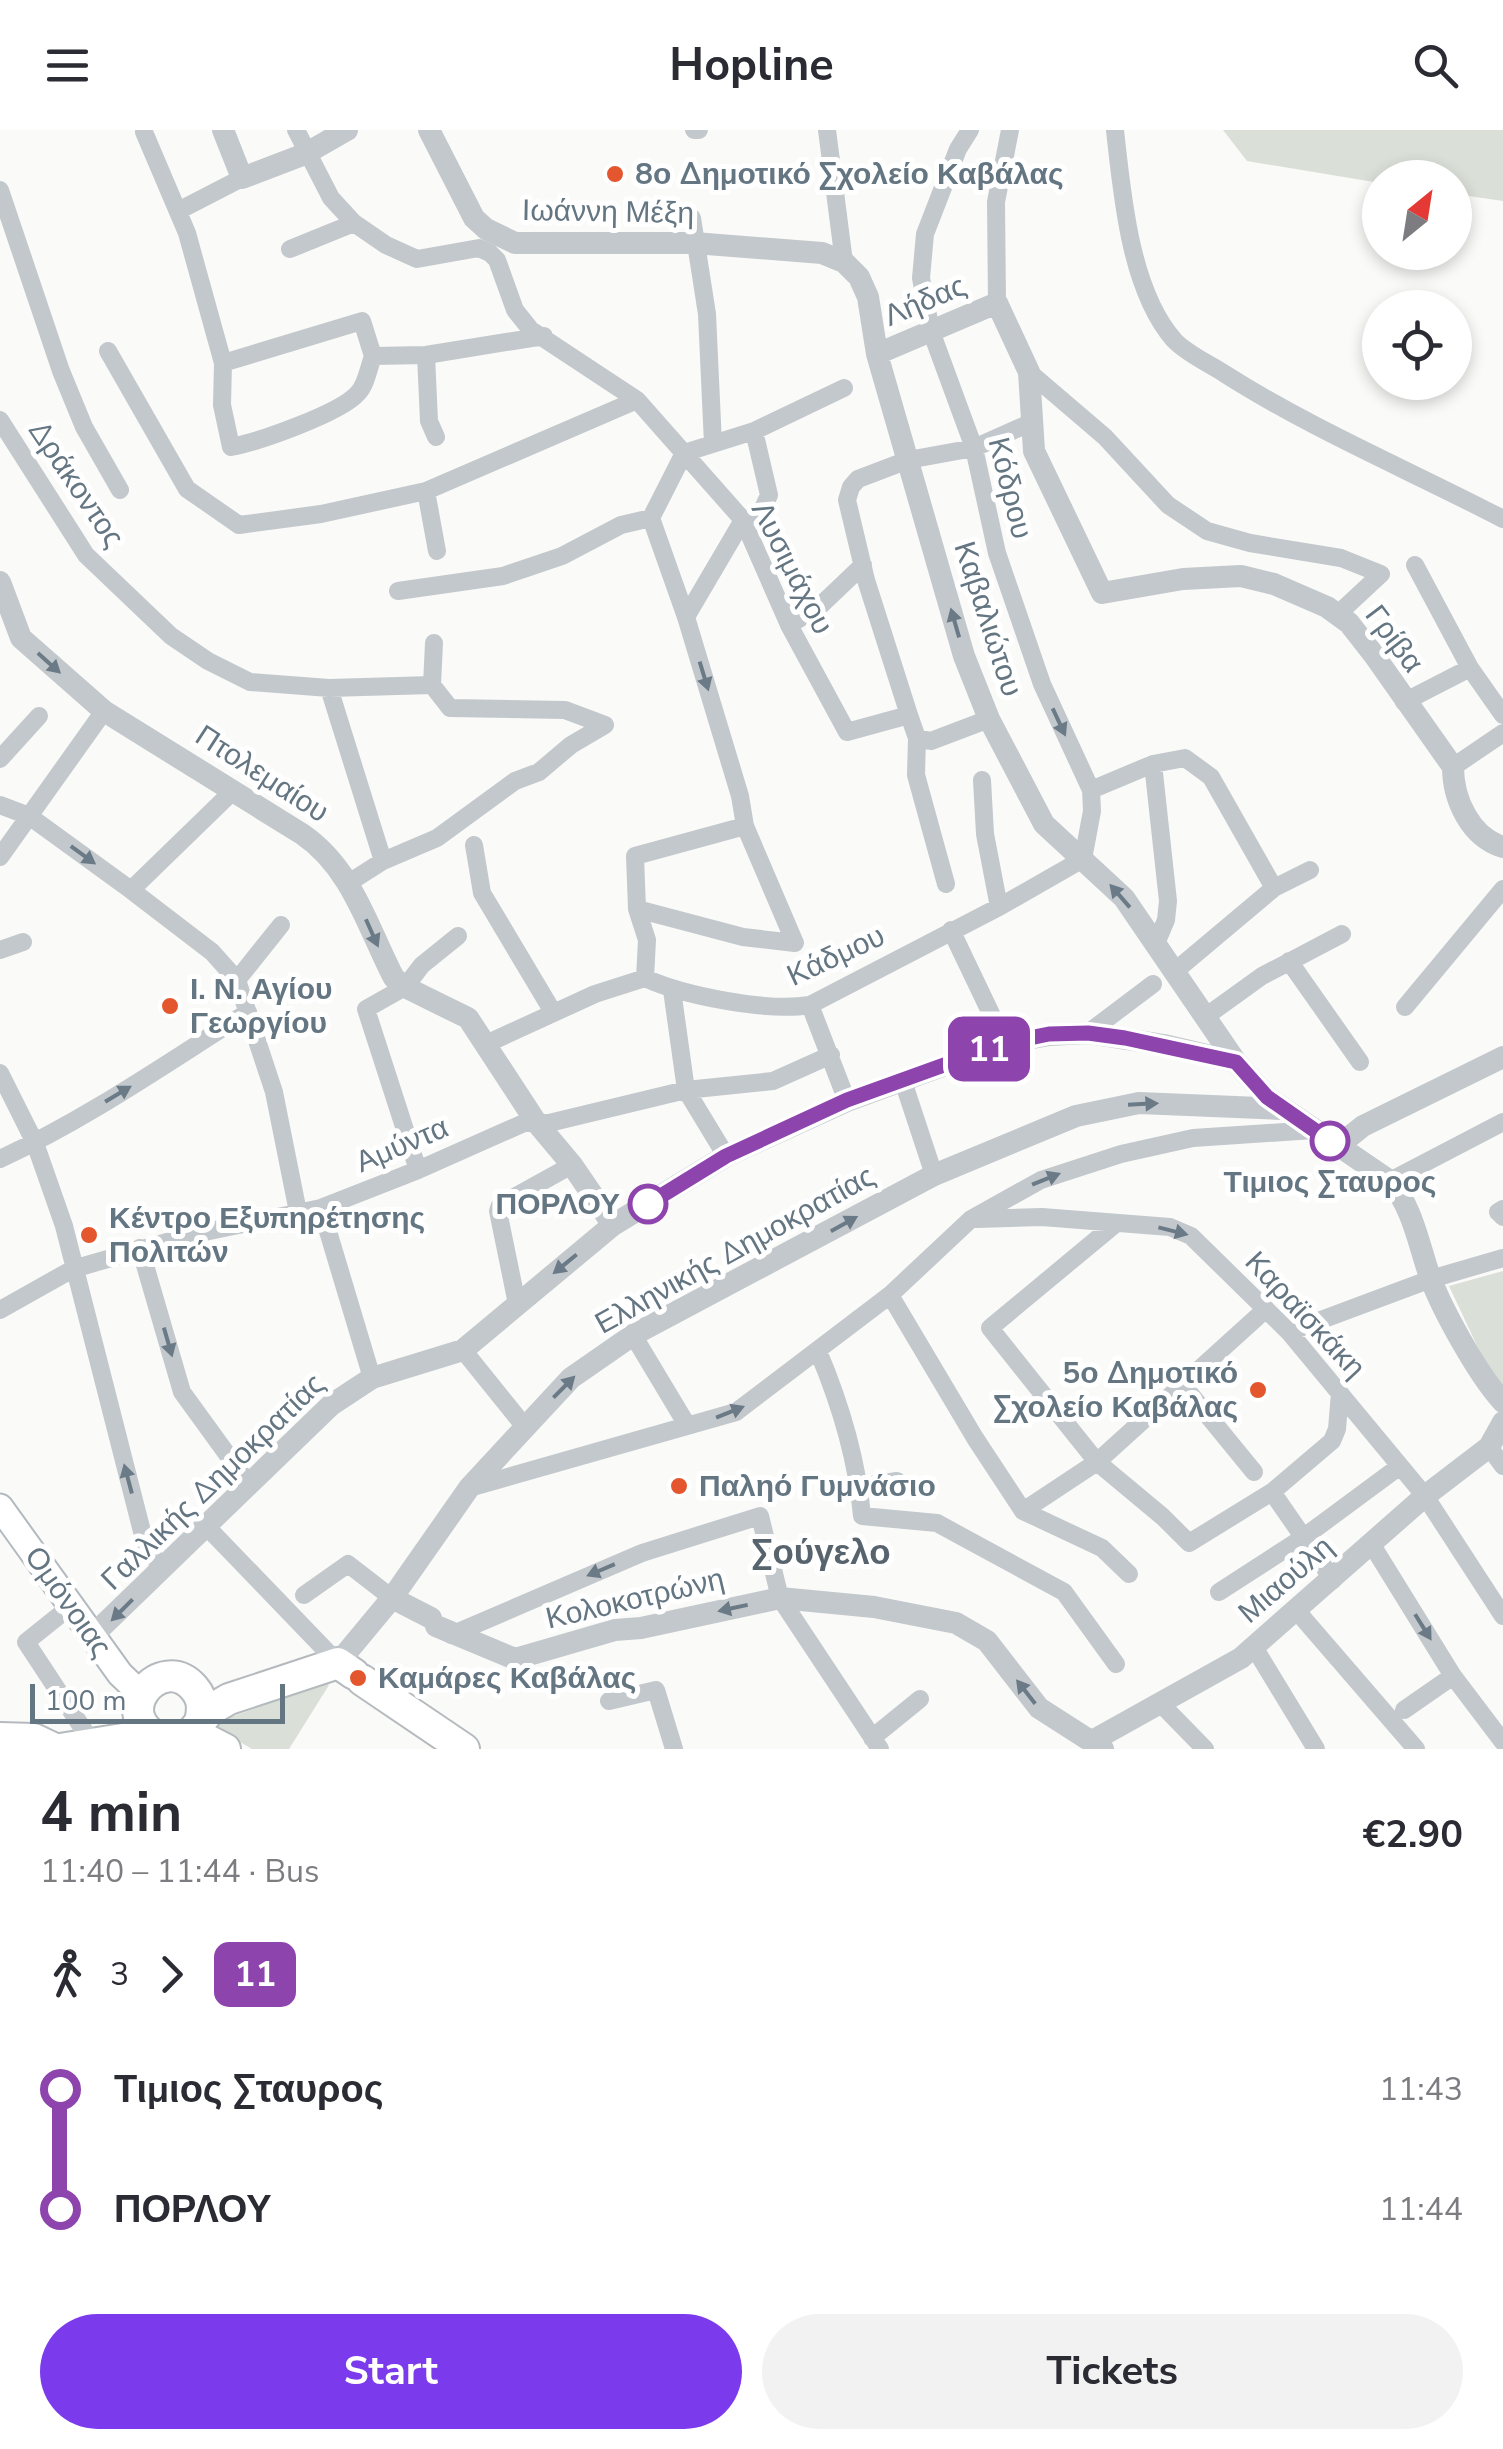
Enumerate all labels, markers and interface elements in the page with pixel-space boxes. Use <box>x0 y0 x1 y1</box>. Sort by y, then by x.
text: Hopline <box>669 35 834 96</box>
icon: menu <box>40 38 95 93</box>
icon: search <box>1408 38 1463 93</box>
place label: 8ο Δημοτικό Σχολείο Καβάλας <box>635 154 1064 195</box>
north arrow <box>1362 160 1472 270</box>
map controls <box>1362 160 1472 400</box>
marker: 8ο Δημοτικό Σχολείο Καβάλας <box>604 163 626 185</box>
street label: Ιωάννη Μέξη <box>522 190 694 234</box>
street label: Λήδας <box>878 265 972 337</box>
button: locate <box>1362 290 1472 400</box>
street label: Δράκοντος <box>18 412 134 556</box>
street label: Κόδρου <box>978 433 1042 543</box>
street label: Λυσιμάχου <box>741 495 843 641</box>
street label: Καβαλιώτου <box>944 536 1032 702</box>
street label: Γρίβα <box>1355 597 1433 681</box>
one-way arrow <box>946 608 962 639</box>
one-way arrow <box>36 651 61 673</box>
one-way arrow <box>697 662 712 692</box>
one-way arrow <box>1051 708 1068 737</box>
street label: Πτολεμαίου <box>187 716 337 832</box>
one-way arrow <box>70 845 96 864</box>
one-way arrow <box>1109 884 1131 909</box>
street label: Κάδμου <box>780 916 892 996</box>
one-way arrow <box>364 918 380 948</box>
place label: Ι. Ν. Αγίου Γεωργίου <box>190 969 332 1044</box>
marker: Ι. Ν. Αγίου Γεωργίου <box>159 995 181 1017</box>
line badge: 11 <box>944 1016 1034 1082</box>
text: 11 <box>968 1026 1010 1073</box>
one-way arrow <box>104 1086 132 1103</box>
one-way arrow <box>1127 1095 1159 1111</box>
street label: Αμύντα <box>349 1107 455 1183</box>
marker: Τιμιος Σταυρος <box>1311 1122 1349 1160</box>
street label: Ελληνικής Δημοκρατίας <box>588 1156 882 1344</box>
place label: Τιμιος Σταυρος <box>1224 1162 1436 1203</box>
one-way arrow <box>1031 1171 1061 1187</box>
place label: ΠΟΡΛΟΥ <box>496 1184 620 1225</box>
marker: ΠΟΡΛΟΥ <box>629 1185 667 1223</box>
place label: Κέντρο Εξυπηρέτησης Πολιτών <box>109 1198 425 1273</box>
one-way arrow <box>829 1216 858 1233</box>
marker: Κέντρο Εξυπηρέτησης Πολιτών <box>78 1224 100 1246</box>
one-way arrow <box>1157 1224 1188 1239</box>
street label: Καραϊσκάκη <box>1235 1242 1375 1388</box>
one-way arrow <box>552 1253 577 1274</box>
one-way arrow <box>161 1327 176 1358</box>
place label: 5ο Δημοτικό Σχολείο Καβάλας <box>993 1353 1238 1428</box>
street label: Γαλλικής Δημοκρατίας <box>92 1364 334 1600</box>
one-way arrow <box>551 1376 575 1399</box>
marker: 5ο Δημοτικό Σχολείο Καβάλας <box>1247 1379 1269 1401</box>
one-way arrow <box>715 1403 745 1419</box>
one-way arrow <box>120 1464 135 1494</box>
place label: Παληό Γυμνάσιο <box>699 1466 936 1507</box>
marker: Παληό Γυμνάσιο <box>668 1475 690 1497</box>
street label: Μιαούλη <box>1230 1527 1342 1633</box>
district label: Σούγελο <box>751 1529 891 1576</box>
street label: Ομόνοιας <box>15 1538 121 1666</box>
street label: Κολοκοτρώνη <box>542 1559 728 1639</box>
one-way arrow <box>587 1562 616 1578</box>
one-way arrow <box>111 1597 134 1621</box>
one-way arrow <box>717 1601 748 1616</box>
one-way arrow <box>1414 1614 1432 1641</box>
place label: Καμάρες Καβάλας <box>378 1658 636 1699</box>
marker: Καμάρες Καβάλας <box>347 1667 369 1689</box>
scale bar <box>30 1679 285 1724</box>
one-way arrow <box>1015 1679 1036 1705</box>
text: 100 m <box>45 1682 127 1720</box>
text: 4 min <box>40 1775 182 1850</box>
text: €2.90 <box>1362 1809 1463 1860</box>
text: 11:40 – 11:44 · Bus <box>40 1850 319 1893</box>
icon: walk <box>40 1947 95 2002</box>
icon: forward <box>144 1947 199 2002</box>
text: 11 <box>234 1951 276 1998</box>
text: 3 <box>110 1953 129 1996</box>
text: Τιμιος Σταυρος <box>114 2064 384 2115</box>
text: 11:43 <box>1379 2068 1463 2111</box>
text: ΠΟΡΛΟΥ <box>114 2184 272 2235</box>
text: 11:44 <box>1379 2188 1463 2231</box>
button: Start <box>40 2314 742 2429</box>
button: Tickets <box>762 2314 1463 2429</box>

